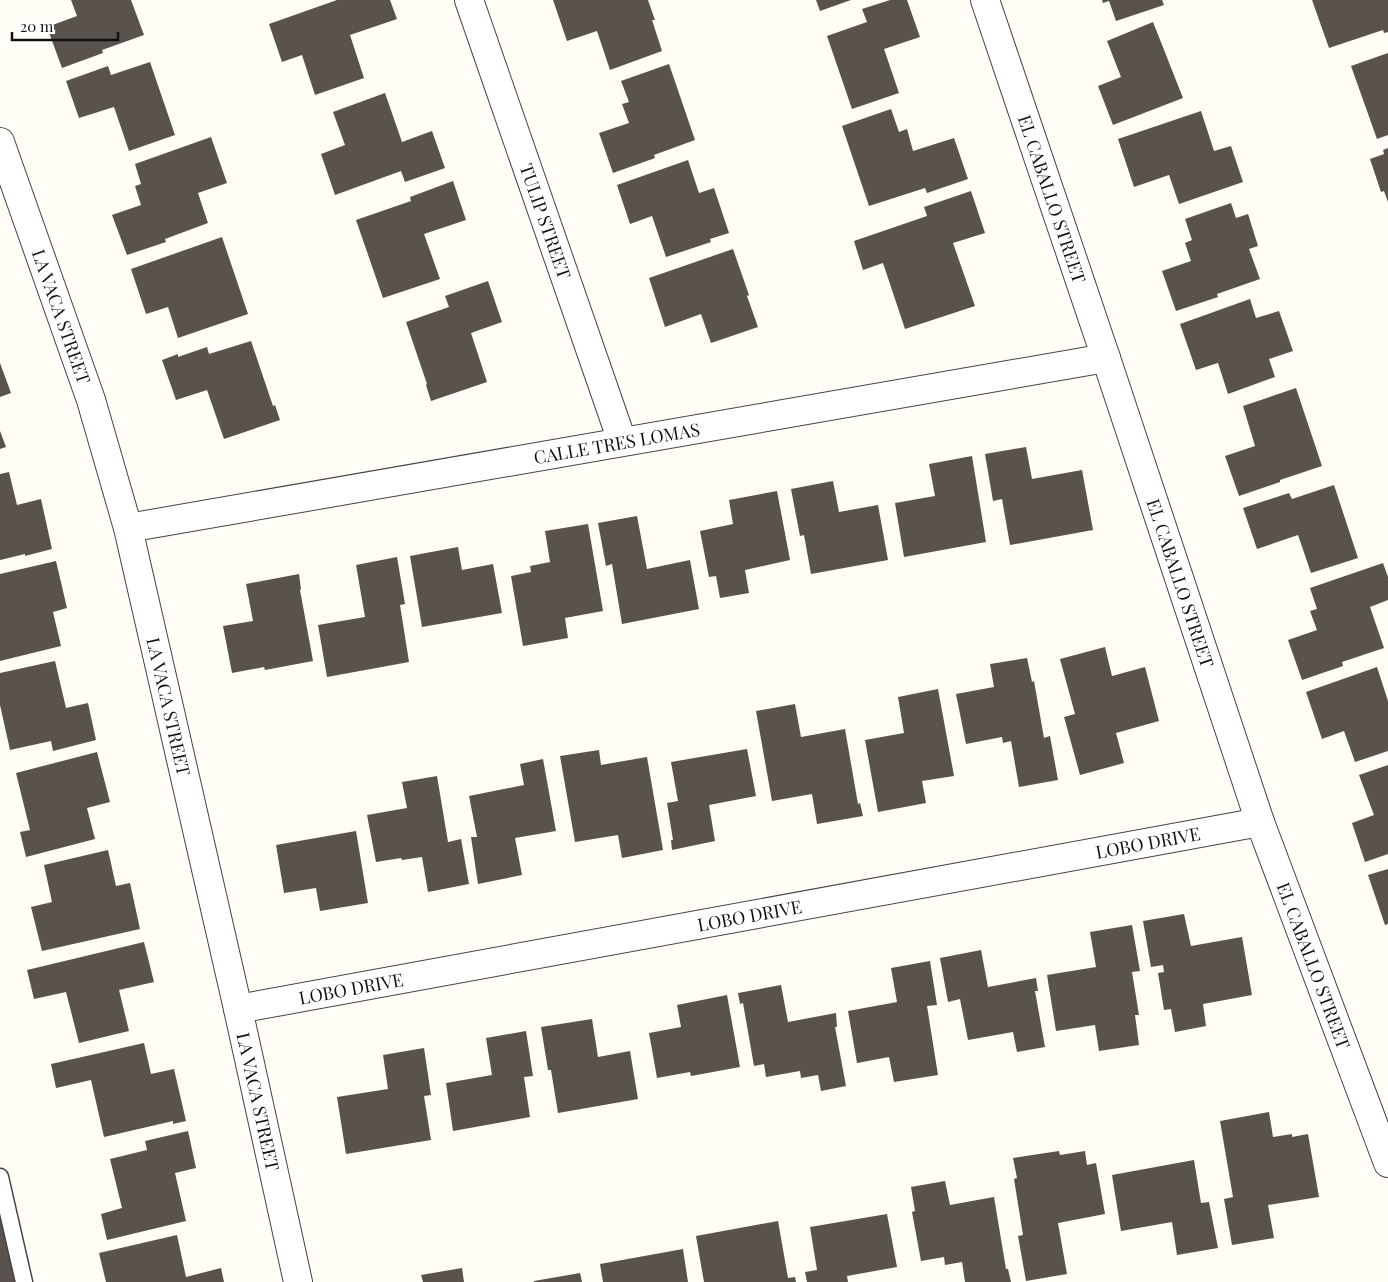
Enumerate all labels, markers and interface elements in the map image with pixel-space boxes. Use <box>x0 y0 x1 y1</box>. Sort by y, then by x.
scale bar <box>12 10 119 42</box>
text: 20 m <box>20 16 54 36</box>
street label: EL CABALLO STREET <box>1013 112 1092 286</box>
street label: TULIP STREET <box>515 160 577 282</box>
street label: LA VACA STREET <box>27 246 96 387</box>
street label: CALLE TRES LOMAS <box>532 417 702 469</box>
street label: EL CABALLO STREET <box>1142 496 1220 670</box>
street label: LA VACA STREET <box>141 635 196 778</box>
street label: LOBO DRIVE <box>1094 821 1202 864</box>
street label: EL CABALLO STREET <box>1272 879 1356 1052</box>
street label: LOBO DRIVE <box>695 894 804 937</box>
street label: LOBO DRIVE <box>297 967 405 1010</box>
street label: LA VACA STREET <box>231 1030 285 1173</box>

